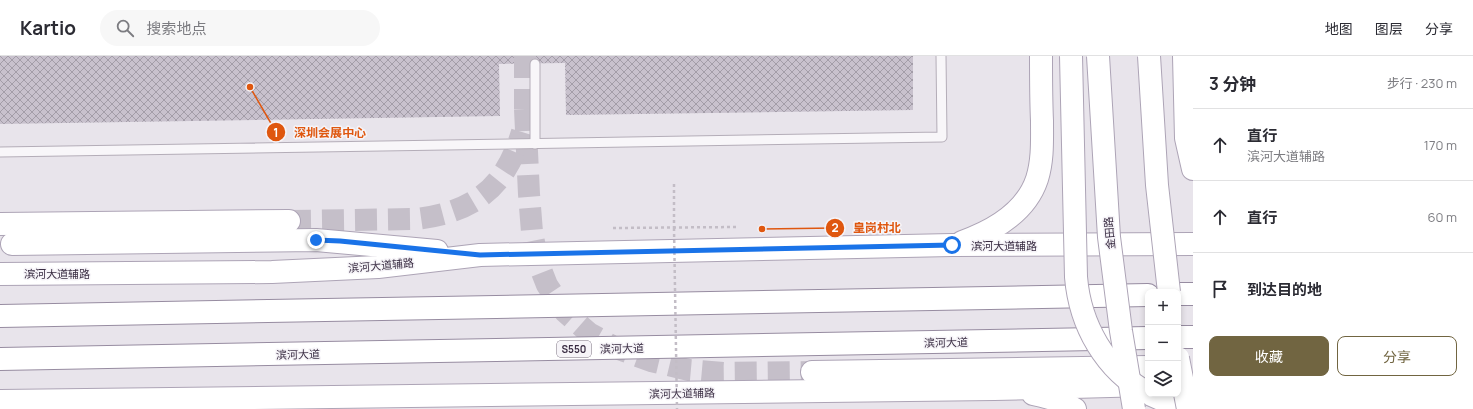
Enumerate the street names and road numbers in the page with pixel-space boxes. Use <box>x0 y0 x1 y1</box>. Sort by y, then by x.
street label: 金田路 <box>1100 216 1118 250</box>
street label: 滨河大道辅路 <box>971 238 1037 253</box>
street label: 滨河大道辅路 <box>347 255 415 275</box>
street label: 滨河大道辅路 <box>24 266 90 281</box>
street label: 滨河大道 <box>924 334 968 350</box>
street label: 滨河大道 <box>600 340 644 356</box>
road number: S550 <box>557 341 591 357</box>
street label: 滨河大道 <box>276 346 320 362</box>
street label: 滨河大道辅路 <box>649 385 715 401</box>

